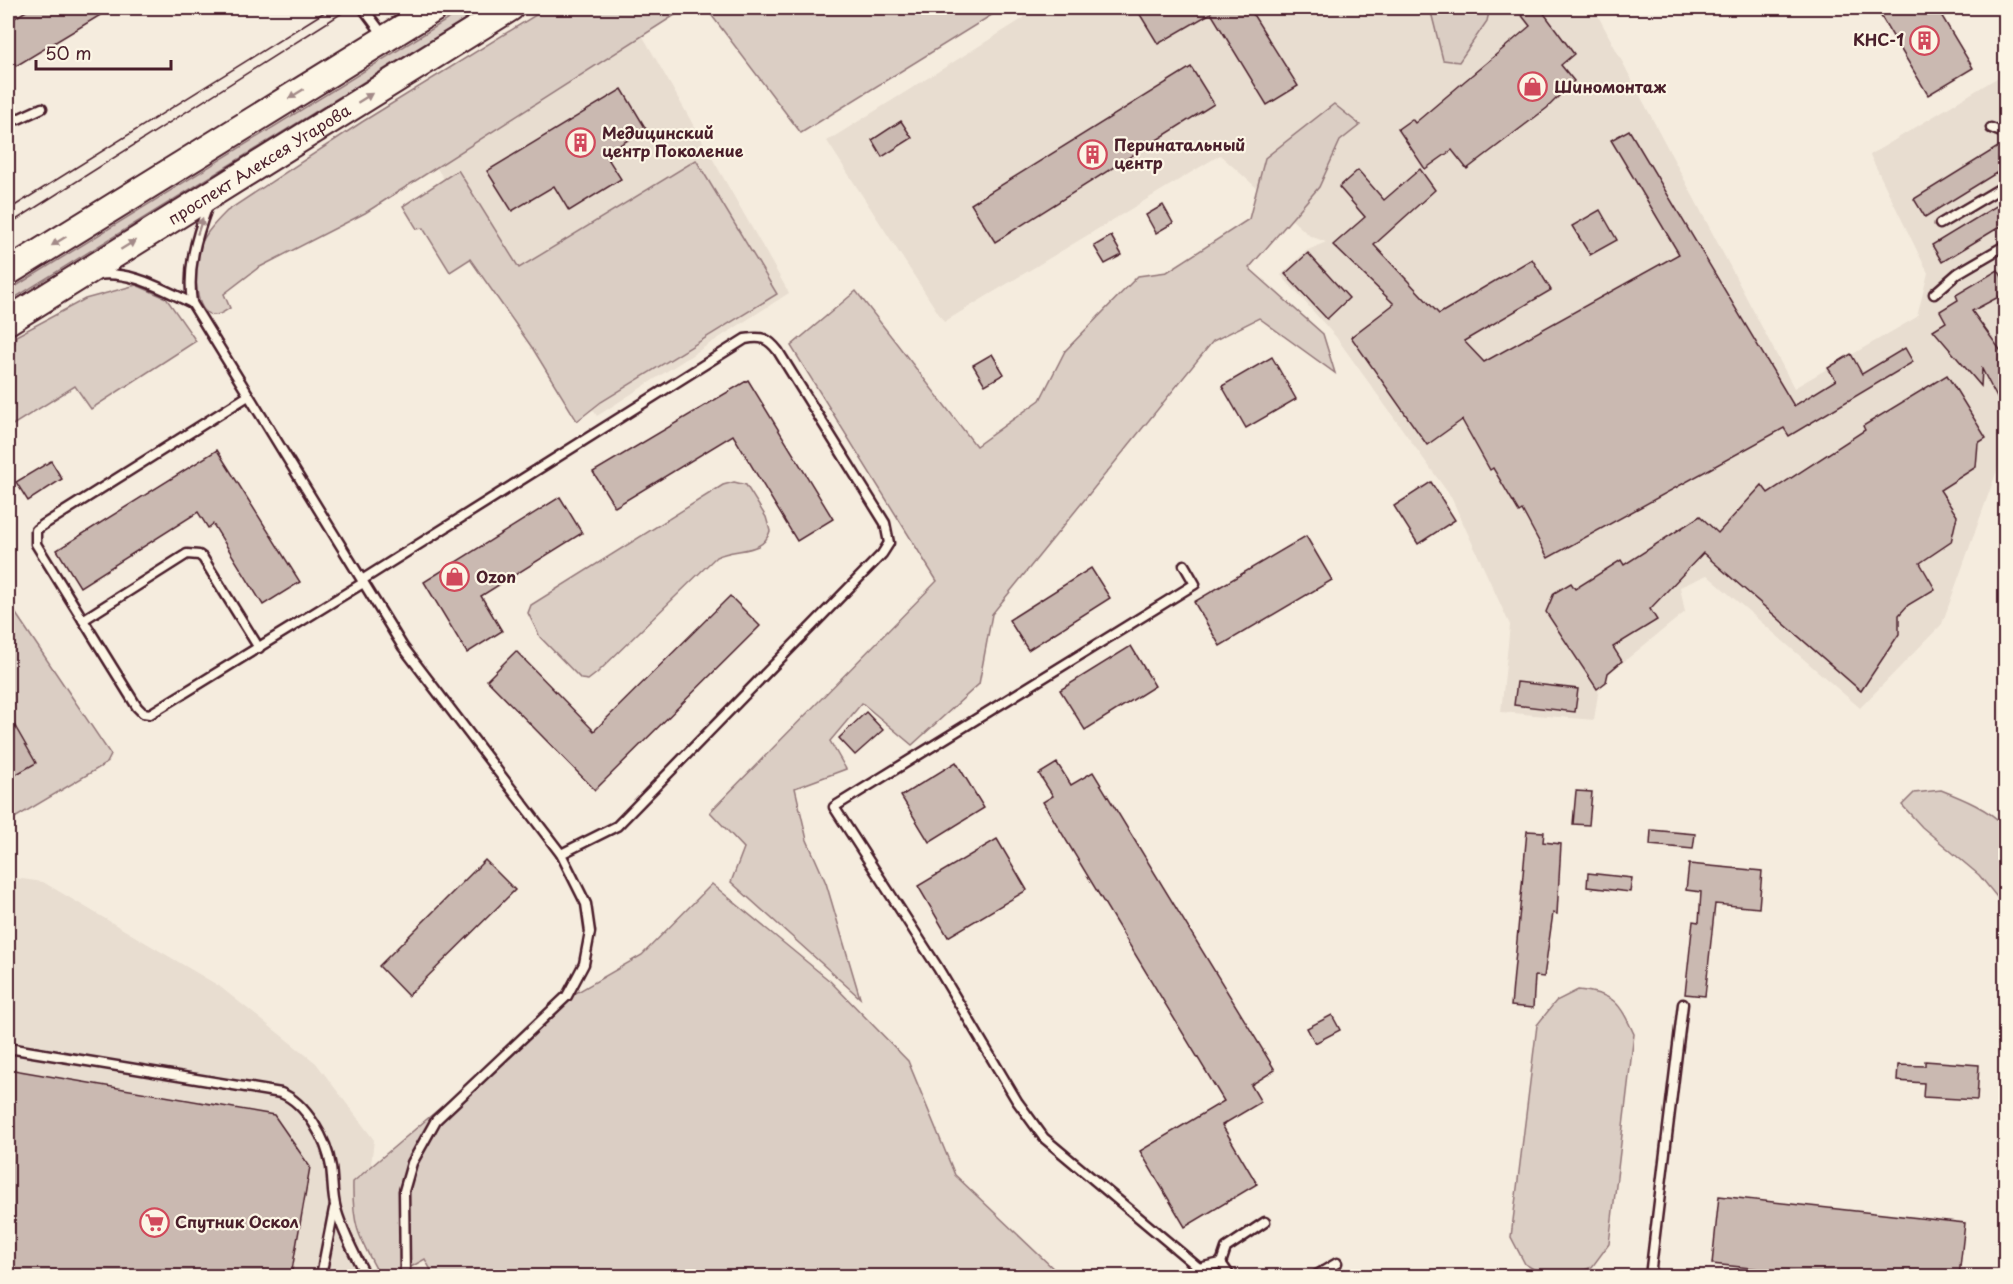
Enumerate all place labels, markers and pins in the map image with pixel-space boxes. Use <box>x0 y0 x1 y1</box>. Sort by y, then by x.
building icon: КНС-1 <box>1909 24 1941 56</box>
place label: КНС-1 <box>1853 27 1904 51</box>
shop icon: Шиномонтаж <box>1517 71 1549 103</box>
place label: Шиномонтаж <box>1554 74 1667 98</box>
place label: Медицинский центр Поколение <box>602 120 744 162</box>
building icon: Медицинский центр Поколение <box>565 126 597 158</box>
place label: Перинатальный центр <box>1114 132 1245 174</box>
building icon: Перинатальный центр <box>1077 138 1109 170</box>
shop icon: Ozon <box>439 561 471 593</box>
place label: Ozon <box>476 564 516 588</box>
supermarket icon: Спутник Оскол <box>138 1206 170 1238</box>
place label: Спутник Оскол <box>175 1209 299 1233</box>

